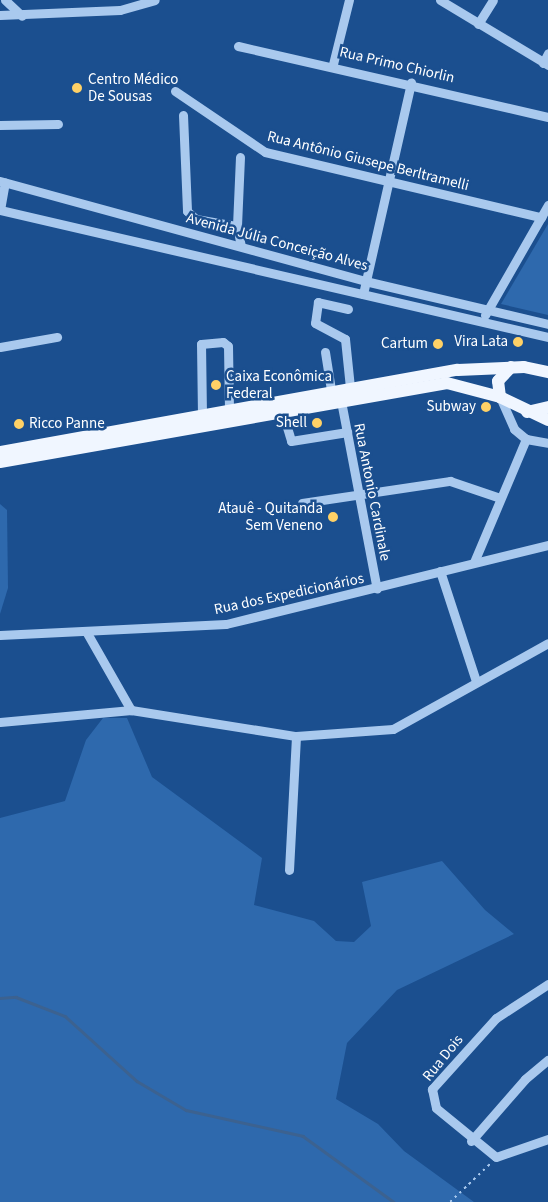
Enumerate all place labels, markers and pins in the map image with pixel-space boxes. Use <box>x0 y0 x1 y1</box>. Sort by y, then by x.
place label: Centro Médico De Sousas <box>88 70 178 105</box>
marker: Centro Médico De Sousas <box>70 81 84 95</box>
place label: Vira Lata <box>454 333 508 351</box>
place label: Cartum <box>381 335 428 353</box>
marker: Vira Lata <box>512 336 524 348</box>
marker: Cartum <box>432 338 444 350</box>
place label: Caixa Econômica Federal <box>226 367 332 402</box>
marker: Caixa Econômica Federal <box>210 379 222 391</box>
place label: Subway <box>426 398 476 416</box>
marker: Subway <box>480 401 492 413</box>
place label: Shell <box>276 414 307 432</box>
place label: Ricco Panne <box>29 415 105 433</box>
marker: Shell <box>311 417 323 429</box>
marker: Ricco Panne <box>13 418 25 430</box>
place label: Atauê - Quitanda Sem Veneno <box>218 499 323 534</box>
marker: Atauê - Quitanda Sem Veneno <box>327 511 339 523</box>

